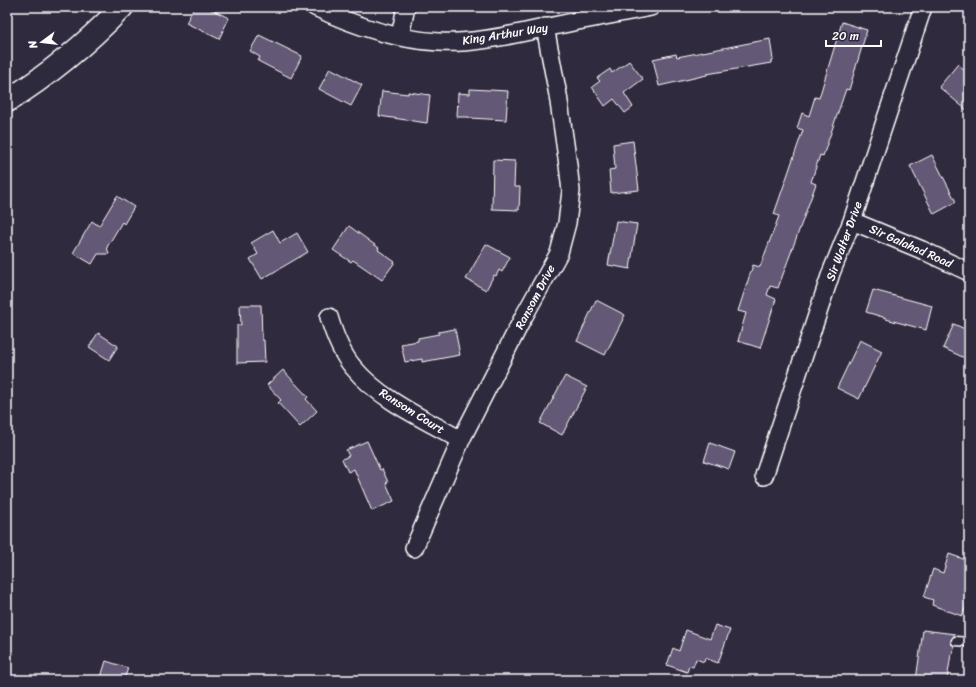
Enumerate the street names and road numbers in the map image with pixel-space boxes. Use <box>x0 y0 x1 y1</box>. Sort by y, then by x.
street label: King Arthur Way <box>461 16 550 52</box>
street label: Sir Walter Drive <box>819 198 869 284</box>
street label: Sir Galahad Road <box>866 218 957 274</box>
street label: Ransom Drive <box>509 261 561 333</box>
street label: Ransom Court <box>375 382 449 440</box>

